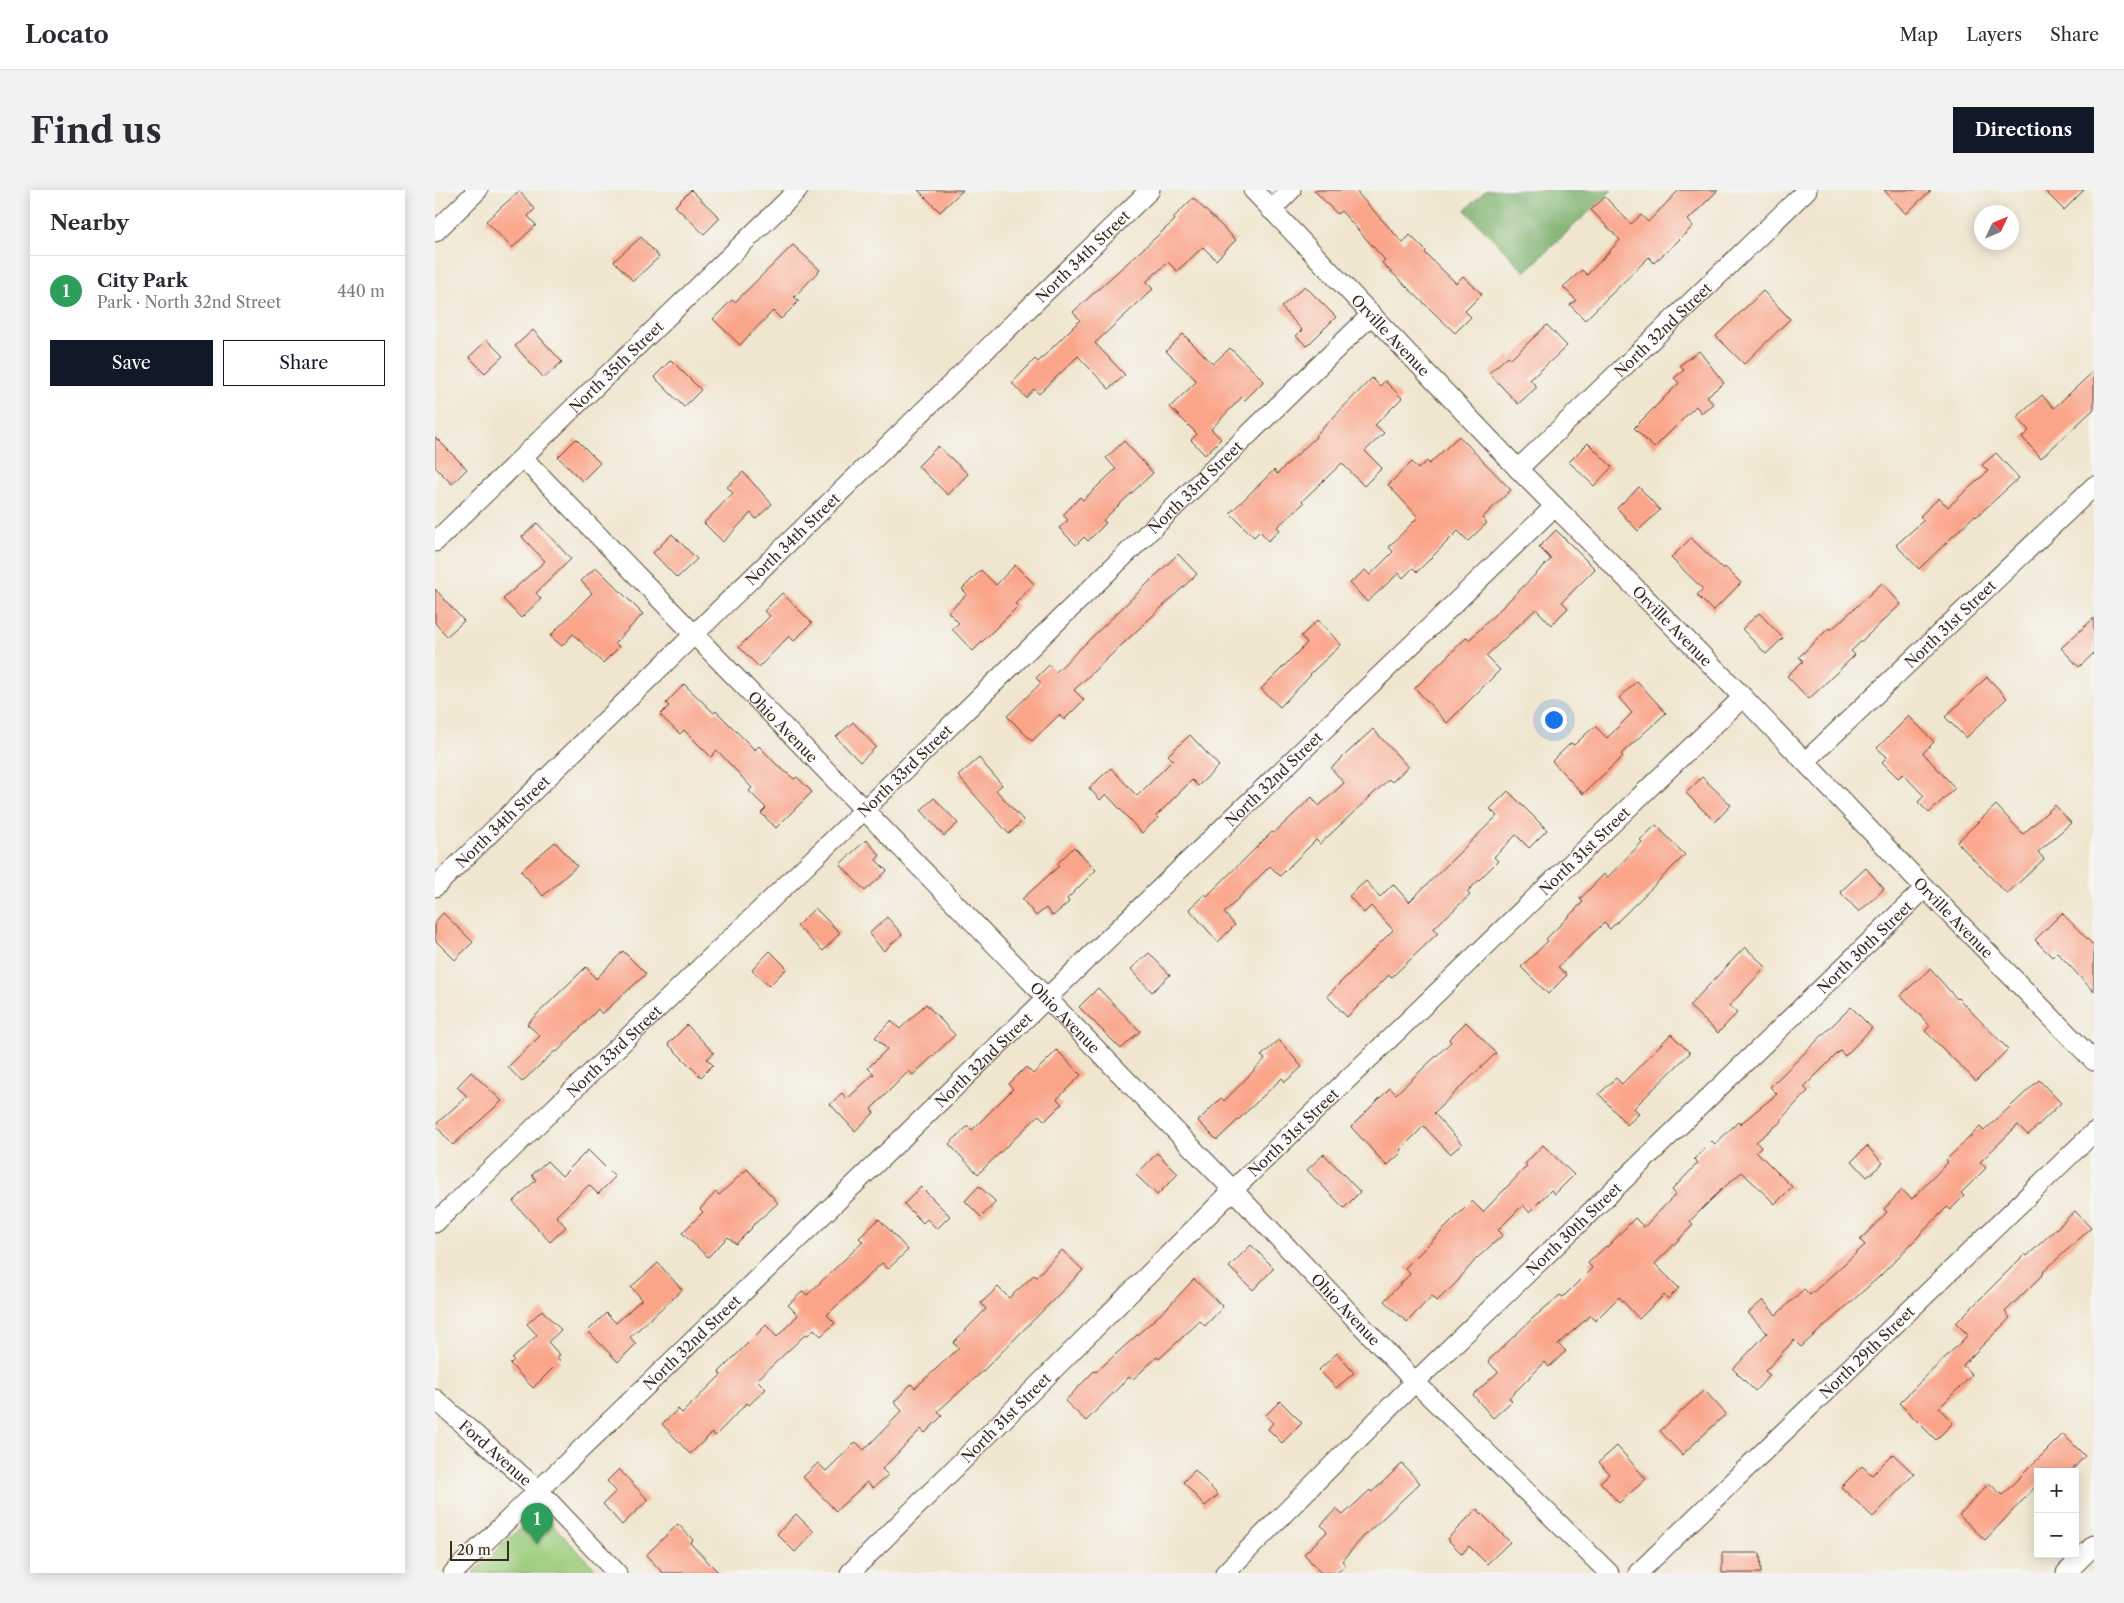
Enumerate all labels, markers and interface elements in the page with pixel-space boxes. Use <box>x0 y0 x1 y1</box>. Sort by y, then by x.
text: Locato <box>25 20 109 49</box>
text: Map <box>1900 24 1938 46</box>
text: Layers <box>1966 24 2022 46</box>
text: Share <box>2050 24 2099 46</box>
button: Directions <box>1953 107 2094 153</box>
text: Find us <box>30 109 162 152</box>
street label: North 34th Street <box>1031 205 1134 306</box>
north arrow <box>1974 205 2019 250</box>
text: Nearby <box>50 210 129 235</box>
text: City Park <box>97 269 188 292</box>
street label: North 32nd Street <box>1610 278 1716 381</box>
text: 1 <box>62 281 70 301</box>
text: 440 m <box>337 281 385 301</box>
street label: Orville Avenue <box>1347 290 1434 380</box>
text: Park · North 32nd Street <box>97 292 281 312</box>
street label: North 35th Street <box>565 316 668 417</box>
button: Save <box>50 340 213 386</box>
button: Share <box>223 340 385 386</box>
street label: North 33rd Street <box>1144 436 1247 537</box>
street label: North 34th Street <box>741 488 844 589</box>
street label: North 31st Street <box>1900 575 2000 672</box>
street label: Orville Avenue <box>1629 581 1717 670</box>
street label: Ohio Avenue <box>744 687 822 766</box>
your location <box>1541 707 1567 733</box>
street label: North 33rd Street <box>853 720 956 821</box>
street label: North 32nd Street <box>1221 727 1327 830</box>
street label: North 34th Street <box>451 771 554 872</box>
street label: North 31st Street <box>1535 802 1634 899</box>
street label: Orville Avenue <box>1910 873 1997 962</box>
street label: North 30th Street <box>1813 896 1916 997</box>
street label: Ohio Avenue <box>1026 977 1104 1057</box>
street label: North 33rd Street <box>562 1000 666 1101</box>
street label: North 32nd Street <box>931 1008 1036 1111</box>
street label: North 31st Street <box>1243 1083 1343 1180</box>
street label: North 30th Street <box>1522 1178 1626 1279</box>
street label: Ohio Avenue <box>1307 1269 1385 1349</box>
street label: North 32nd Street <box>639 1290 745 1393</box>
street label: North 29th Street <box>1815 1301 1919 1402</box>
street label: North 31st Street <box>957 1368 1055 1466</box>
street label: Ford Avenue <box>456 1416 536 1490</box>
map controls <box>2034 1468 2079 1558</box>
button: + <box>2034 1468 2079 1513</box>
pin: 1 <box>521 1503 553 1544</box>
button: − <box>2034 1513 2079 1558</box>
scale bar <box>450 1538 509 1561</box>
text: 20 m <box>457 1541 491 1559</box>

